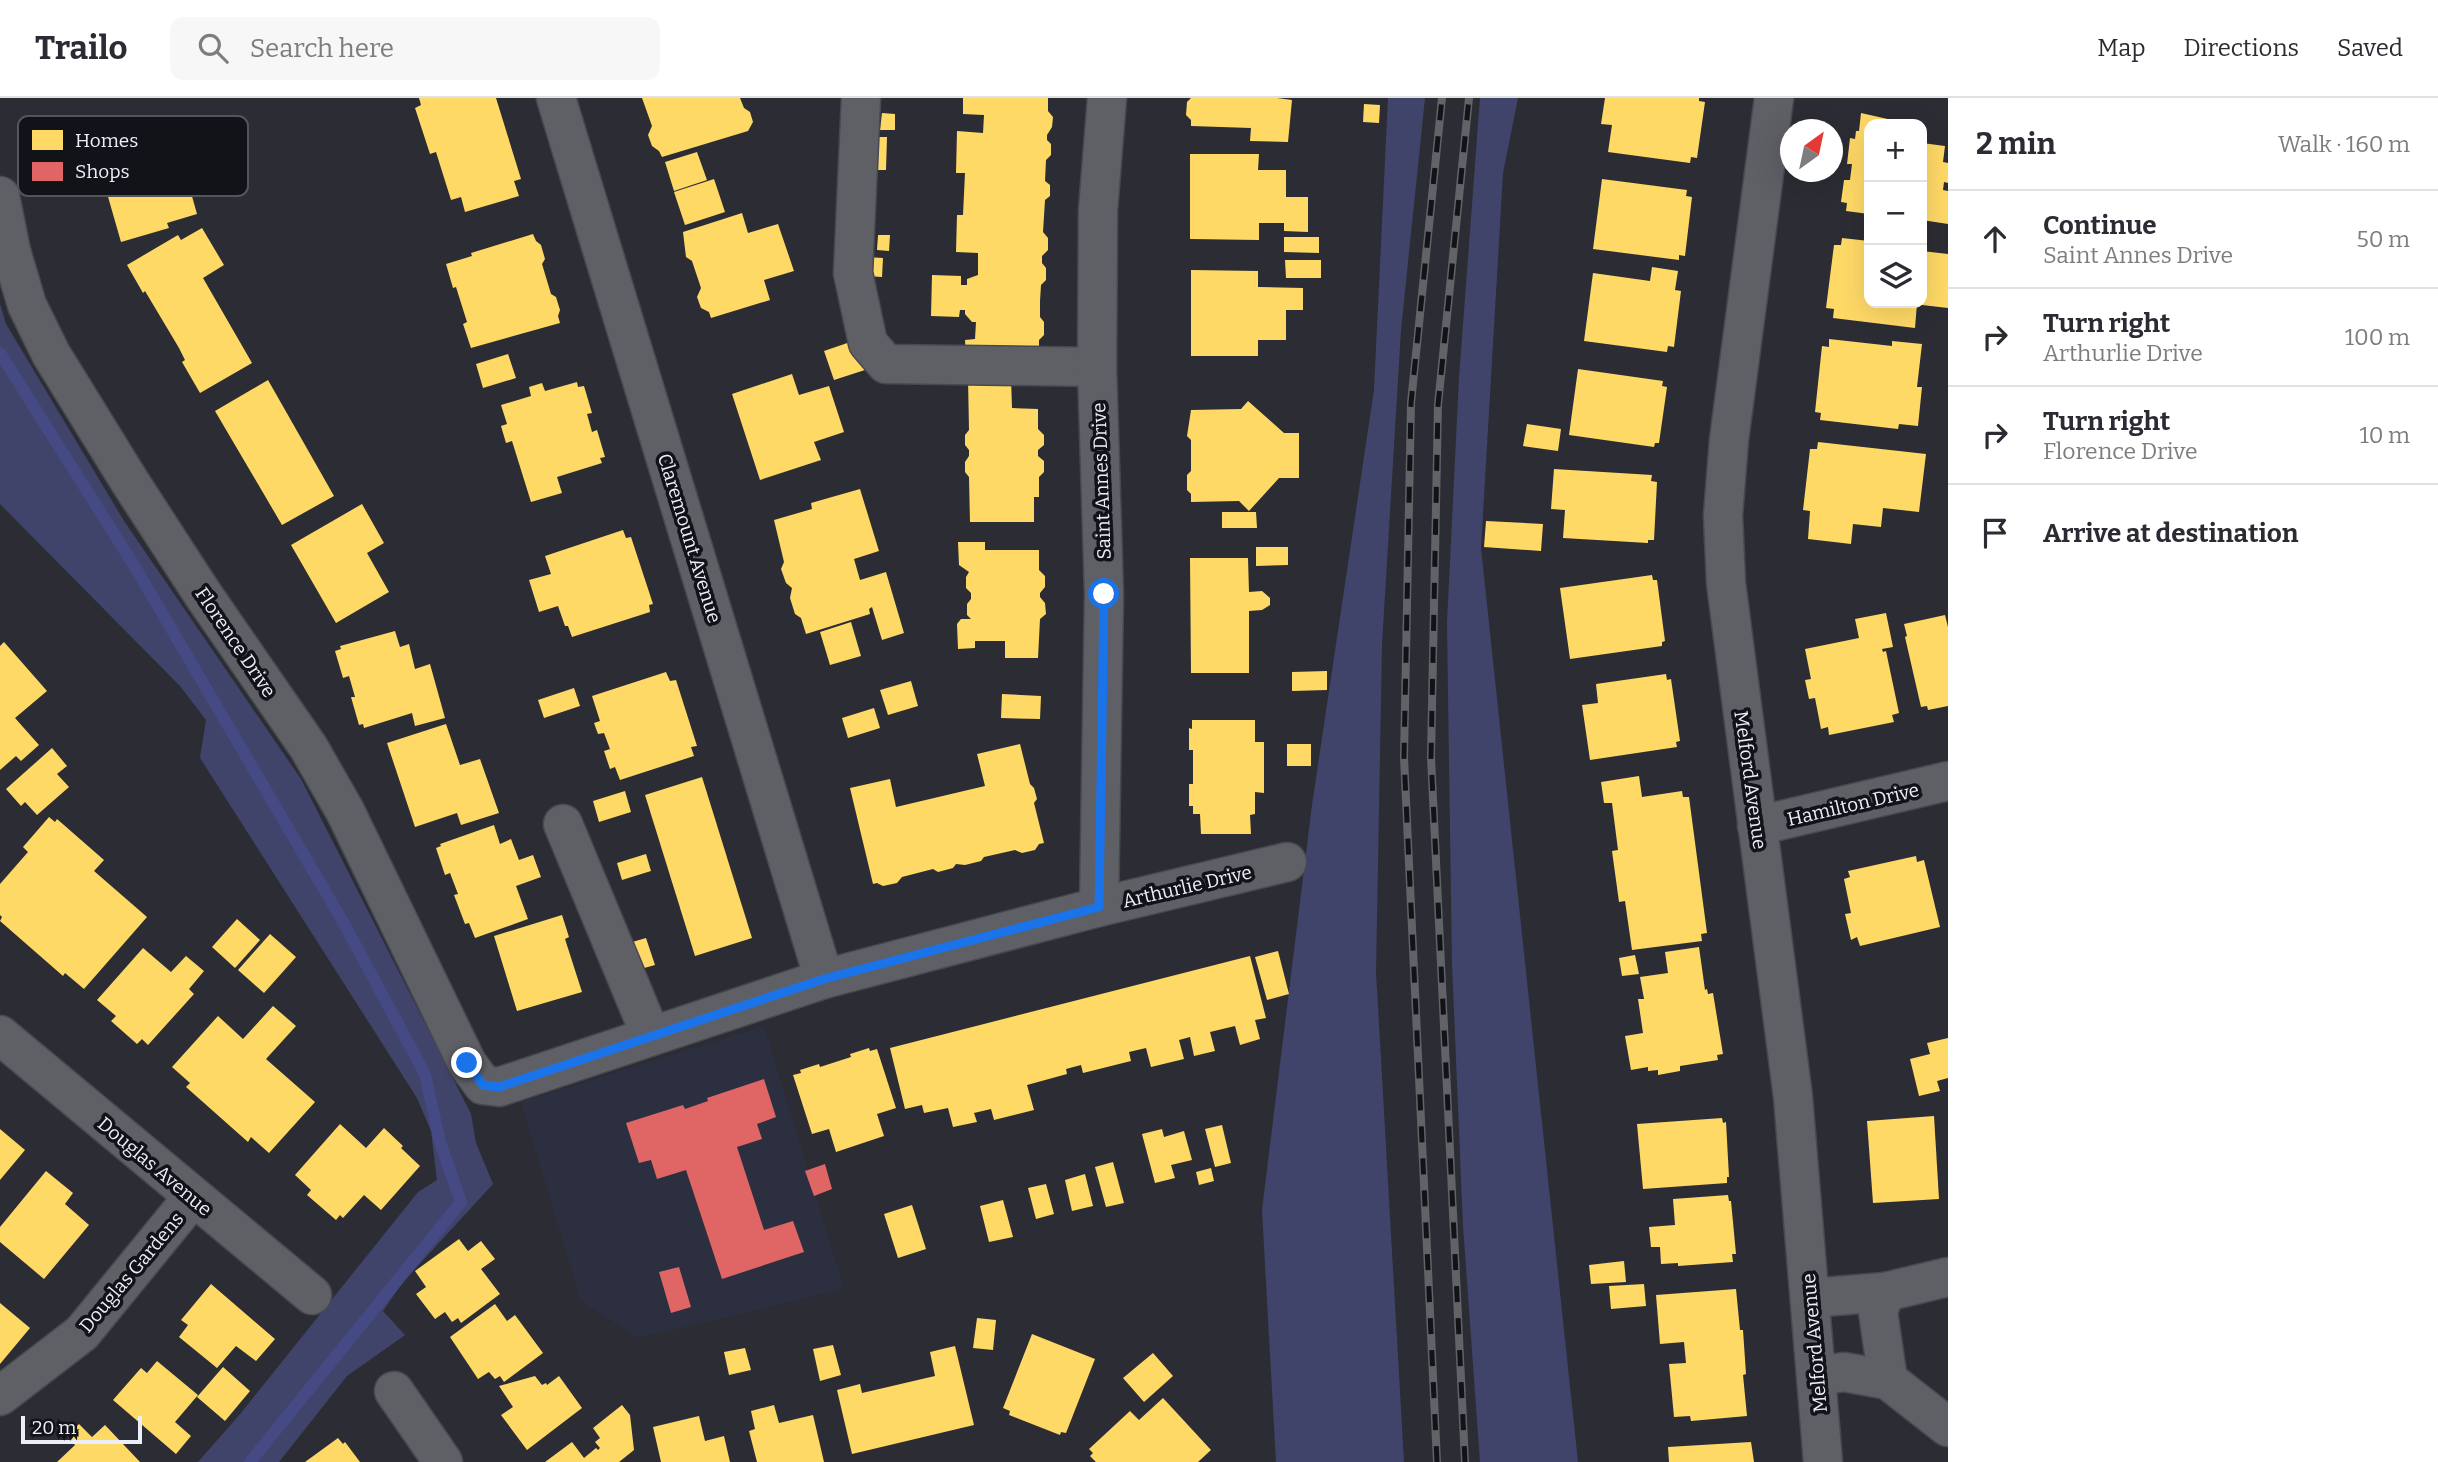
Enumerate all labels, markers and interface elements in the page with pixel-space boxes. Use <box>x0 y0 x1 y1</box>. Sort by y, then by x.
search box <box>170 17 660 80</box>
text: Trailo <box>35 28 128 68</box>
icon: search <box>194 29 232 67</box>
text: Search here <box>250 33 394 64</box>
text: Map <box>2097 34 2146 62</box>
text: Directions <box>2184 34 2299 62</box>
text: Saved <box>2337 34 2403 62</box>
legend <box>18 116 248 196</box>
north arrow <box>1780 119 1843 182</box>
map controls <box>1864 119 1927 308</box>
button: + <box>1864 119 1927 182</box>
text: 2 min <box>1976 126 2056 162</box>
text: Homes <box>75 129 138 152</box>
text: Walk · 160 m <box>2278 130 2410 158</box>
text: Shops <box>75 160 130 183</box>
button: − <box>1864 182 1927 245</box>
text: Continue <box>2043 210 2157 241</box>
icon: ahead <box>1976 220 2014 258</box>
text: 50 m <box>2356 225 2410 253</box>
text: Saint Annes Drive <box>2043 241 2233 269</box>
button: layers <box>1864 245 1927 308</box>
text: Turn right <box>2043 308 2170 339</box>
icon: right <box>1976 318 2014 356</box>
text: 100 m <box>2345 323 2410 351</box>
text: Arthurlie Drive <box>2043 339 2203 367</box>
street label: Saint Annes Drive <box>1087 402 1116 560</box>
text: Turn right <box>2043 406 2170 437</box>
icon: right <box>1976 416 2014 454</box>
text: 10 m <box>2359 421 2410 449</box>
text: Florence Drive <box>2043 437 2198 465</box>
street label: Claremount Avenue <box>653 451 726 626</box>
icon: arrive <box>1976 514 2014 552</box>
text: Arrive at destination <box>2043 518 2298 549</box>
route start <box>1088 578 1119 609</box>
street label: Florence Drive <box>190 583 281 702</box>
street label: Melford Avenue <box>1729 709 1772 851</box>
street label: Hamilton Drive <box>1785 778 1921 831</box>
street label: Arthurlie Drive <box>1120 860 1254 913</box>
route end <box>451 1047 482 1078</box>
street label: Douglas Avenue <box>93 1112 216 1221</box>
street label: Douglas Gardens <box>74 1207 188 1337</box>
street label: Melford Avenue <box>1797 1272 1832 1414</box>
scale bar <box>21 1413 142 1445</box>
text: 20 m <box>32 1416 76 1439</box>

